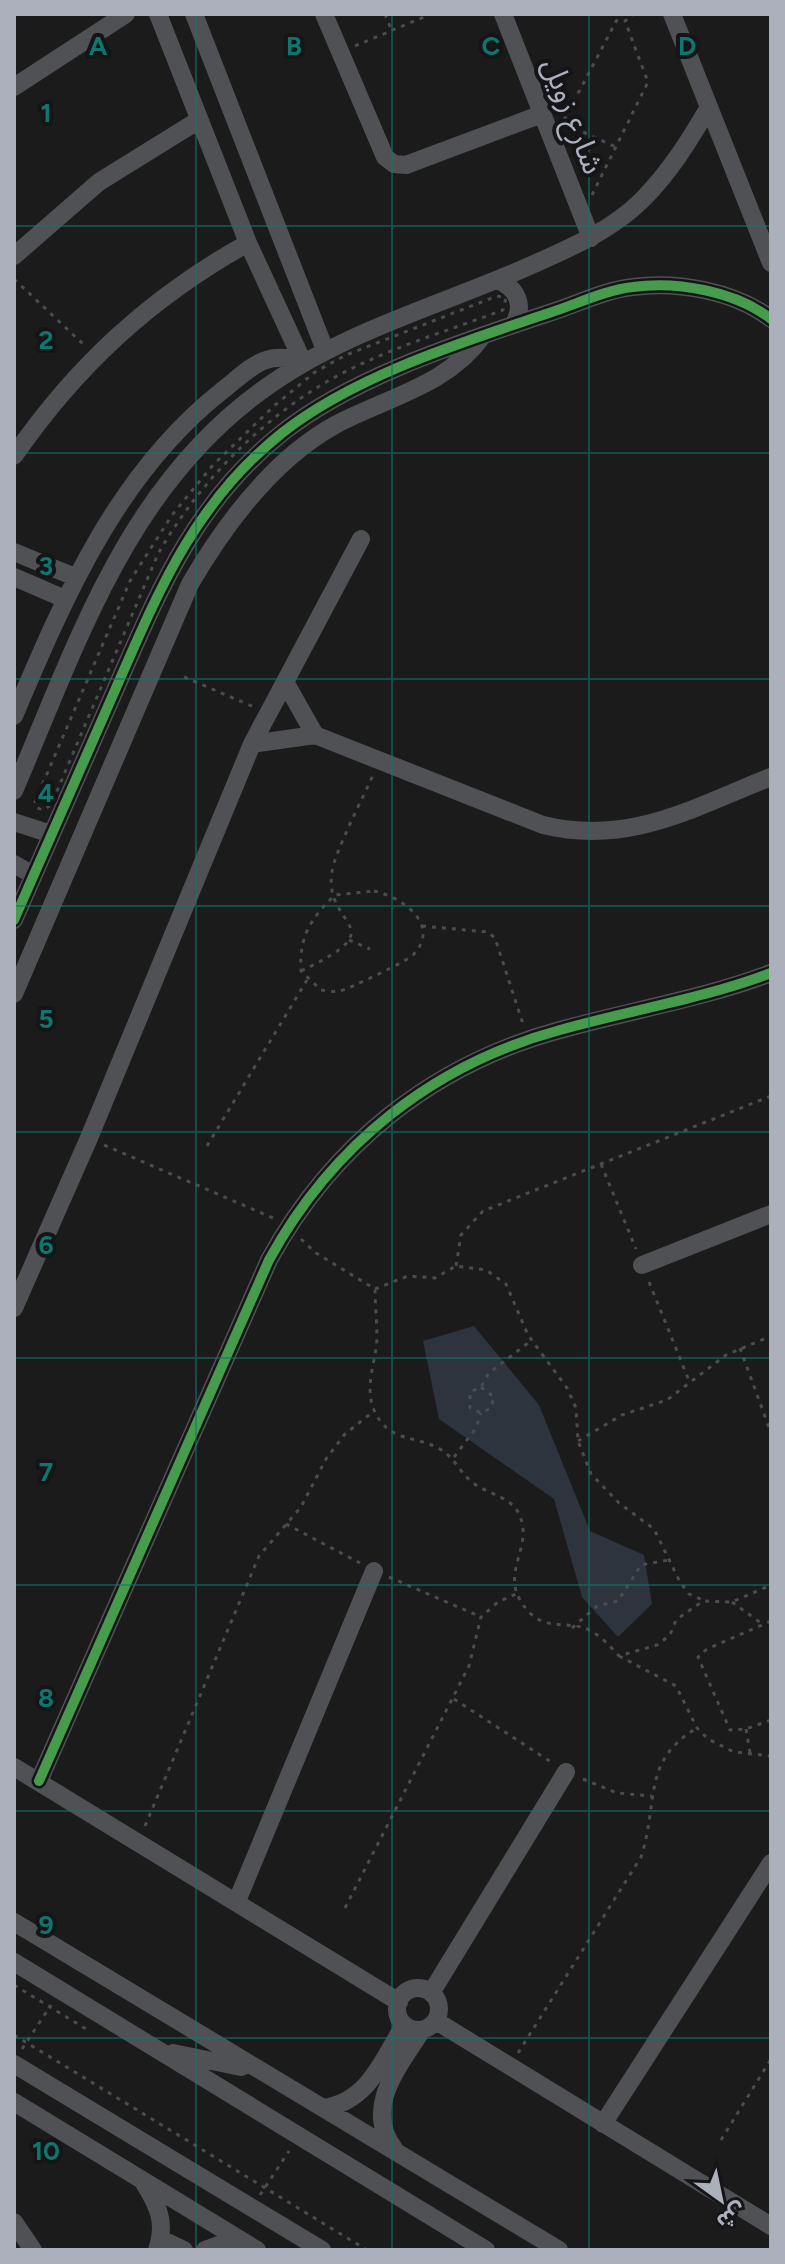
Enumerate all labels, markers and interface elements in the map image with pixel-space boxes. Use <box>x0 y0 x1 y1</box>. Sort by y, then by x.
text: A <box>89 30 108 62</box>
text: B <box>286 30 302 62</box>
text: C <box>482 30 501 62</box>
text: D <box>678 30 696 62</box>
street label: شارع زويل <box>531 53 612 180</box>
text: 1 <box>41 97 51 129</box>
text: 2 <box>38 324 54 356</box>
text: 3 <box>39 550 53 582</box>
text: 4 <box>38 777 54 809</box>
text: 5 <box>38 1003 54 1035</box>
text: 6 <box>38 1229 54 1261</box>
text: 7 <box>39 1456 53 1488</box>
text: 8 <box>38 1682 54 1714</box>
text: 9 <box>38 1909 54 1941</box>
text: 10 <box>32 2135 60 2167</box>
north arrow <box>681 2160 761 2240</box>
text: ش <box>712 2197 752 2236</box>

